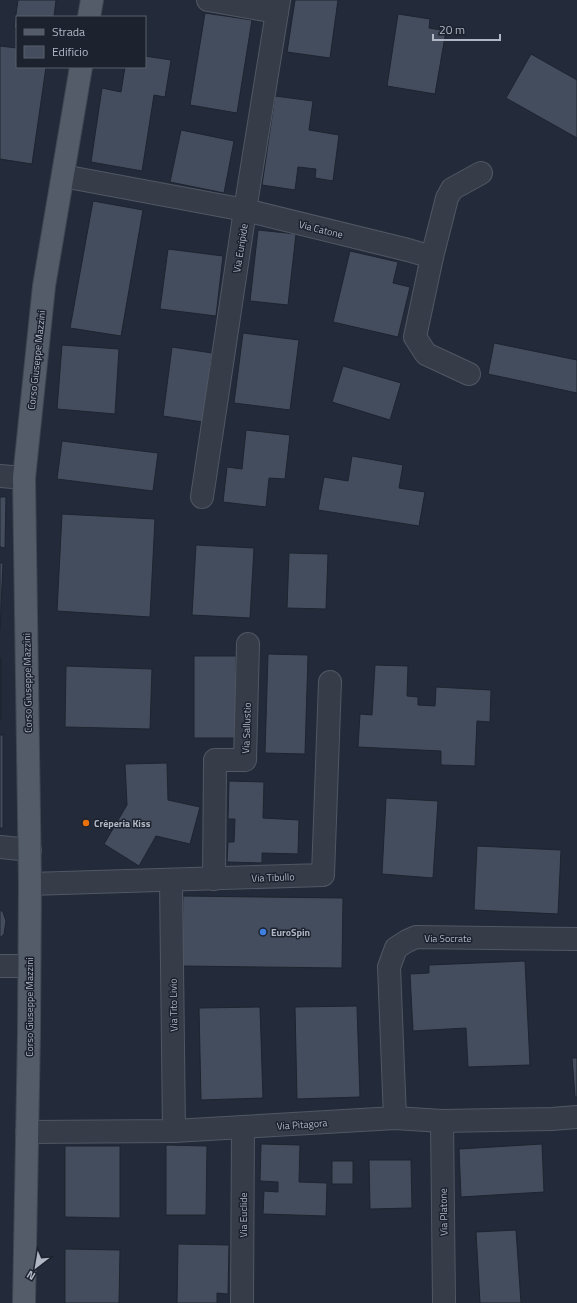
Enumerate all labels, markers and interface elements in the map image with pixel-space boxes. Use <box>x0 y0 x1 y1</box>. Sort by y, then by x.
legend <box>16 16 146 68</box>
scale bar <box>433 16 500 42</box>
text: 20 m <box>439 20 465 39</box>
text: Strada <box>52 22 85 41</box>
text: Edificio <box>52 42 88 61</box>
street label: Via Catone <box>297 217 344 242</box>
street label: Via Euripide <box>229 222 252 274</box>
street label: Corso Giuseppe Mazzini <box>24 310 49 410</box>
street label: Corso Giuseppe Mazzini <box>19 633 36 733</box>
street label: Via Sallustio <box>238 702 255 754</box>
place label: Crêperia Kiss <box>94 816 151 831</box>
marker: Crêperia Kiss <box>81 818 91 828</box>
street label: Via Tibullo <box>251 869 295 886</box>
place label: EuroSpin <box>271 925 310 940</box>
marker: EuroSpin <box>258 927 268 937</box>
street label: Via Socrate <box>424 931 472 946</box>
street label: Corso Giuseppe Mazzini <box>22 957 37 1057</box>
street label: Via Tito Livio <box>166 978 181 1032</box>
street label: Via Pitagora <box>276 1115 328 1134</box>
street label: Via Platone <box>436 1188 451 1236</box>
street label: Via Euclide <box>236 1192 251 1238</box>
north arrow <box>16 1247 56 1287</box>
text: N <box>23 1267 38 1284</box>

